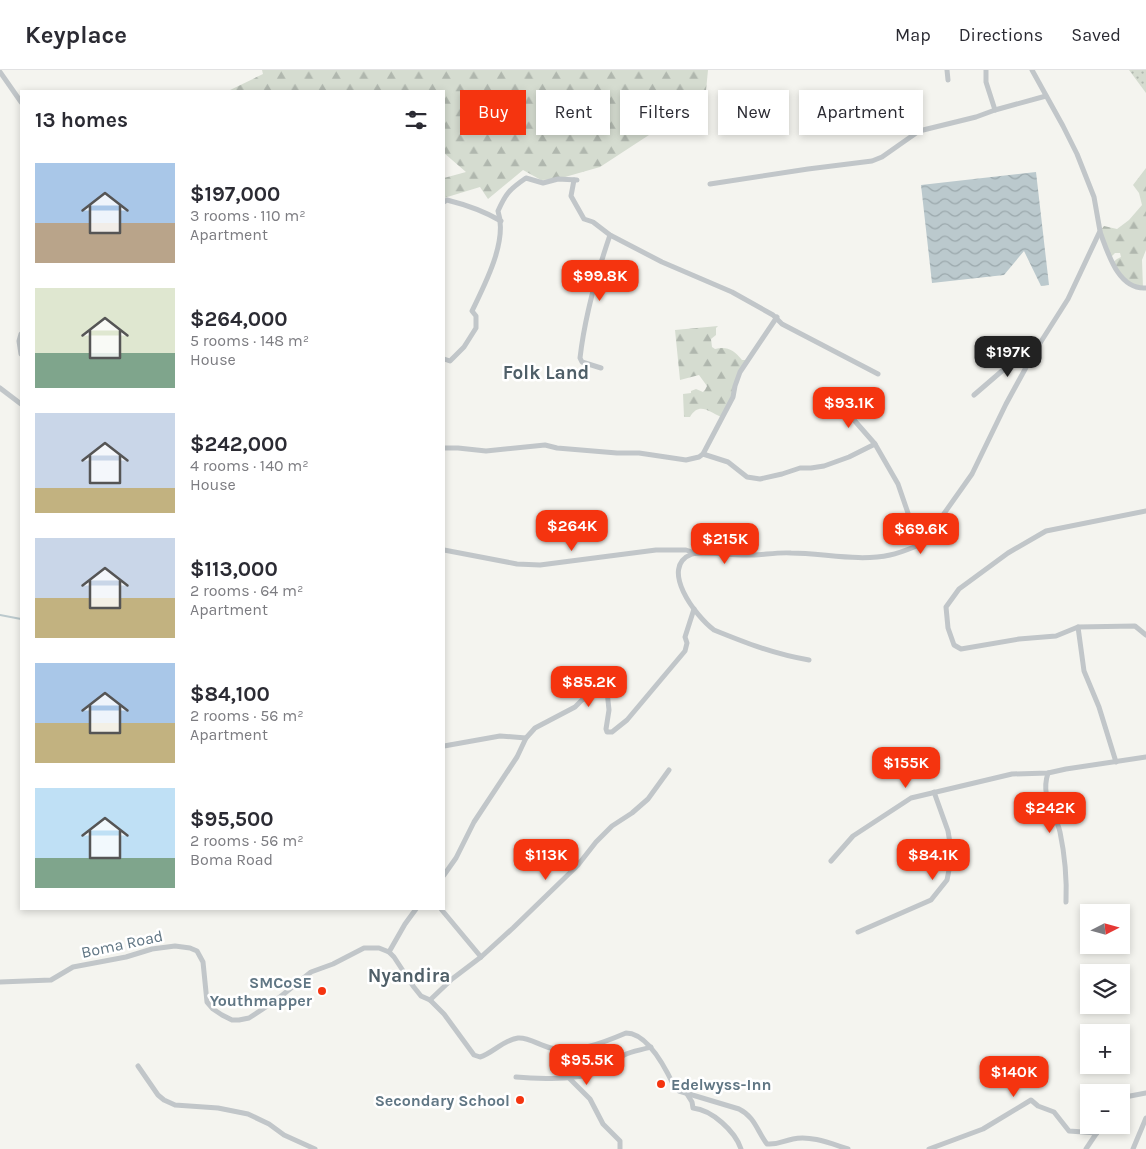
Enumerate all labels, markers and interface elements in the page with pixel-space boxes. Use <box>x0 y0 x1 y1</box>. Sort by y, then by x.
text: Keyplace <box>25 21 127 49</box>
text: Map <box>895 24 931 46</box>
text: Directions <box>959 24 1043 46</box>
text: Saved <box>1071 24 1121 46</box>
chip: Buy <box>460 90 526 135</box>
chip: Rent <box>536 90 610 135</box>
chip: Filters <box>620 90 708 135</box>
chip: New <box>718 90 789 135</box>
chip: Apartment <box>799 90 923 135</box>
icon: filters <box>402 106 430 134</box>
text: 13 homes <box>35 108 128 132</box>
text: $197,000 <box>190 182 280 206</box>
icon: home <box>75 183 135 243</box>
text: 3 rooms · 110 m² <box>190 206 306 225</box>
text: Apartment <box>190 225 268 244</box>
pin: $99.8K <box>559 260 641 302</box>
text: $99.8K <box>573 266 627 285</box>
text: $264,000 <box>190 307 288 331</box>
icon: home <box>75 308 135 368</box>
text: 5 rooms · 148 m² <box>190 331 309 350</box>
pin: $197K <box>973 336 1043 378</box>
text: $197K <box>986 342 1030 361</box>
text: House <box>190 350 236 369</box>
district label: Folk Land <box>503 362 589 384</box>
pin: $93.1K <box>808 386 890 429</box>
text: $93.1K <box>824 393 874 412</box>
text: $242,000 <box>190 432 288 456</box>
icon: home <box>75 433 135 493</box>
text: 4 rooms · 140 m² <box>190 456 309 475</box>
text: House <box>190 475 236 494</box>
pin: $264K <box>537 510 607 552</box>
pin: $69.6K <box>880 512 962 555</box>
text: $264K <box>547 516 597 535</box>
text: $69.6K <box>894 519 948 538</box>
pin: $215K <box>690 522 760 565</box>
text: $215K <box>702 529 748 548</box>
text: $113,000 <box>190 557 278 581</box>
icon: home <box>75 558 135 618</box>
text: 2 rooms · 64 m² <box>190 581 303 600</box>
text: Apartment <box>190 600 268 619</box>
pin: $85.2K <box>548 666 630 708</box>
text: $85.2K <box>562 672 616 691</box>
text: $84,100 <box>190 682 270 706</box>
icon: home <box>75 683 135 743</box>
text: 2 rooms · 56 m² <box>190 706 304 725</box>
text: Apartment <box>190 725 268 744</box>
pin: $155K <box>871 746 941 789</box>
text: $155K <box>883 753 929 772</box>
pin: $242K <box>1015 792 1085 834</box>
text: $242K <box>1025 798 1075 817</box>
text: $95,500 <box>190 807 274 831</box>
icon: home <box>75 808 135 868</box>
text: 2 rooms · 56 m² <box>190 831 304 850</box>
pin: $113K <box>511 838 581 881</box>
pin: $84.1K <box>892 838 974 881</box>
text: $113K <box>525 845 567 864</box>
text: $84.1K <box>908 845 958 864</box>
text: Boma Road <box>190 850 273 869</box>
north arrow <box>1080 904 1130 954</box>
map controls <box>1080 904 1130 1134</box>
street label: Boma Road <box>79 926 165 962</box>
button: layers <box>1080 964 1130 1014</box>
district label: Nyandira <box>368 965 450 987</box>
place label: SMCoSE Youthmapper <box>210 973 313 1010</box>
marker: SMCoSE Youthmapper <box>316 985 328 997</box>
button: + <box>1080 1024 1130 1074</box>
pin: $95.5K <box>546 1044 628 1086</box>
text: $95.5K <box>560 1050 614 1069</box>
pin: $140K <box>979 1056 1049 1098</box>
text: $140K <box>991 1062 1037 1081</box>
place label: Edelwyss-Inn <box>671 1075 771 1094</box>
marker: Edelwyss-Inn <box>655 1078 667 1090</box>
button: − <box>1080 1084 1130 1134</box>
place label: Secondary School <box>375 1091 510 1110</box>
marker: Secondary School <box>514 1094 526 1106</box>

